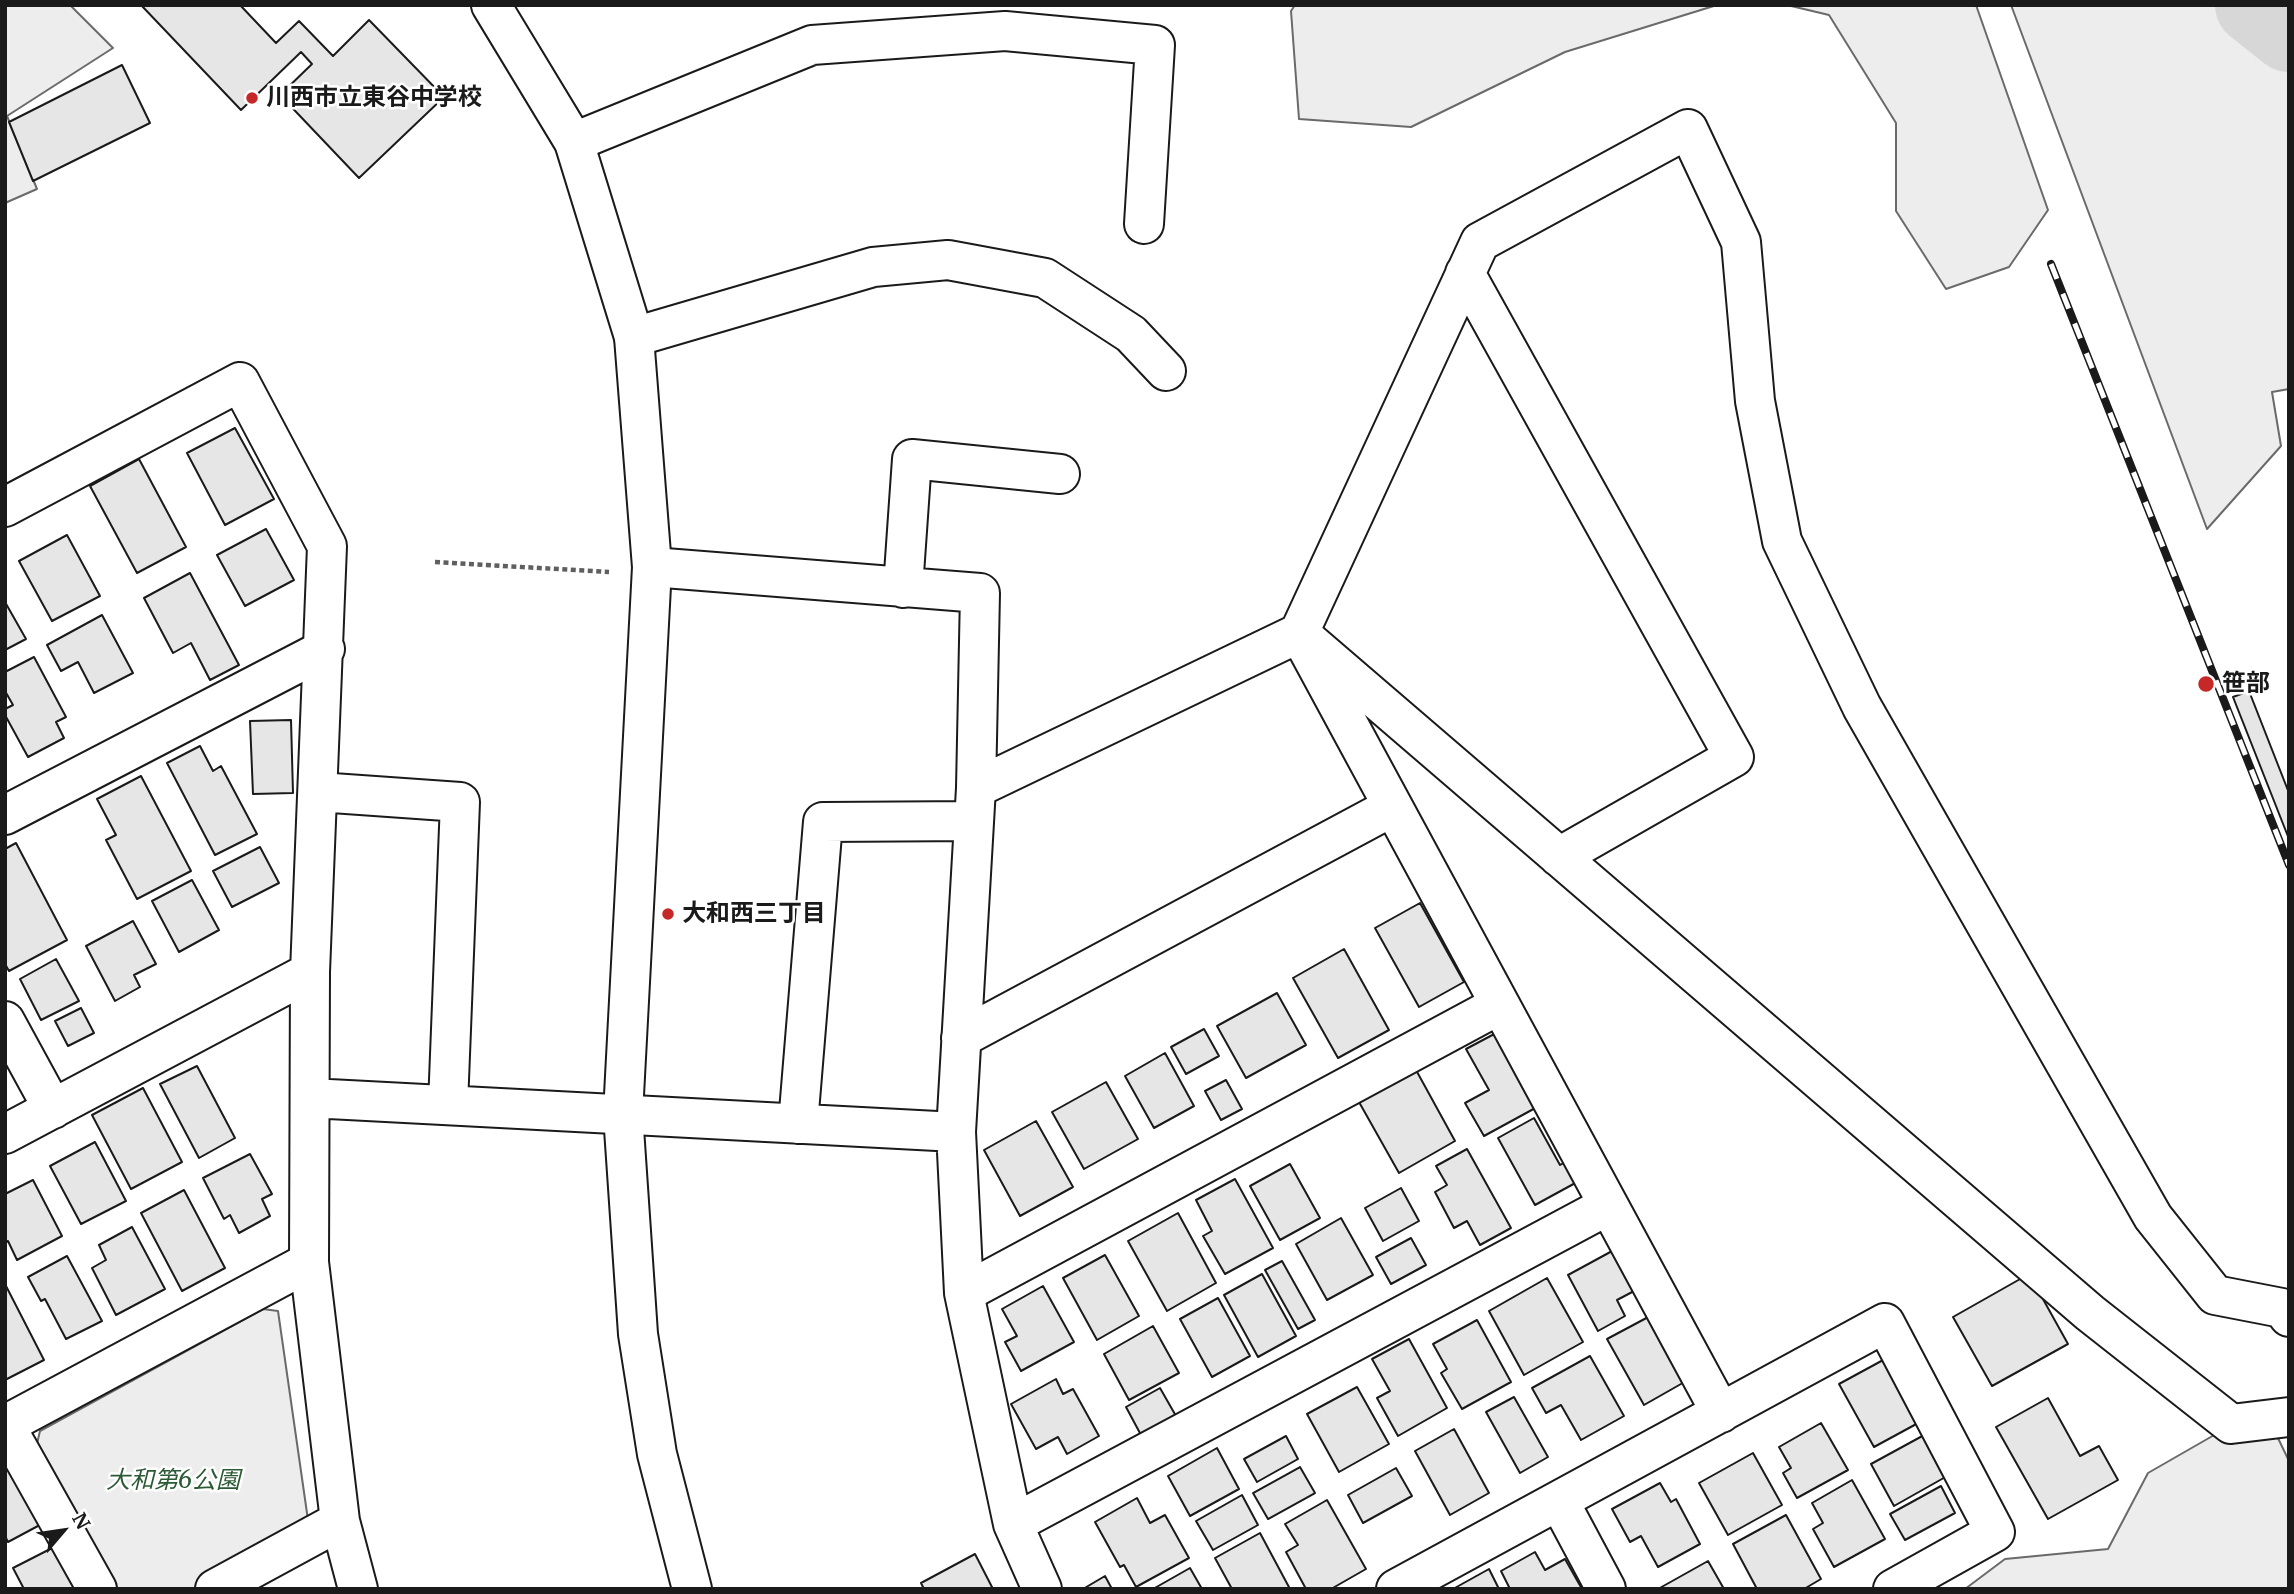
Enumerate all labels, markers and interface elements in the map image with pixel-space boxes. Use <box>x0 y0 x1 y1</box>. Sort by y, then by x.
place label: 川西市立東谷中学校 <box>266 84 482 112</box>
marker: 川西市立東谷中学校 <box>244 90 260 106</box>
place label: 笹部 <box>2222 670 2270 698</box>
marker: 笹部 <box>2196 674 2216 694</box>
place label: 大和西三丁目 <box>682 900 826 928</box>
marker: 大和西三丁目 <box>660 906 676 922</box>
park label: 大和第6公園 <box>106 1467 240 1495</box>
north arrow <box>28 1496 98 1566</box>
text: N <box>67 1508 95 1533</box>

